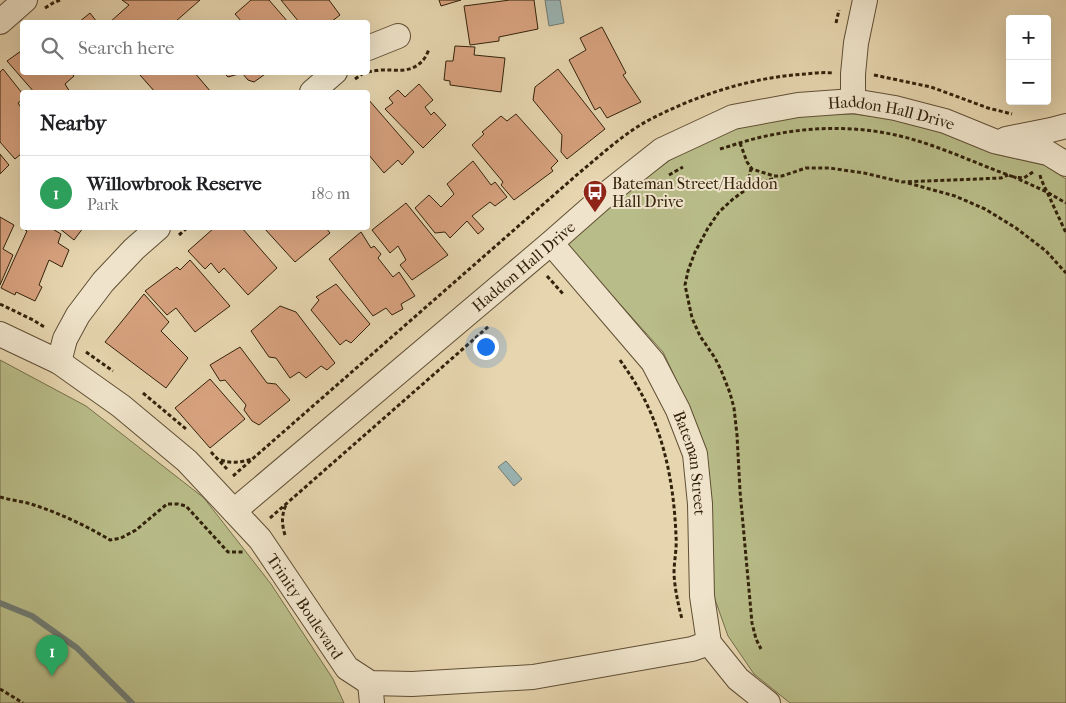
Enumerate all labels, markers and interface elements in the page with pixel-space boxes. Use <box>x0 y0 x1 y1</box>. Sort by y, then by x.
map controls <box>1006 15 1051 105</box>
button: + <box>1006 15 1051 60</box>
search box <box>20 20 370 75</box>
icon: search <box>38 34 66 62</box>
text: Search here <box>78 37 174 59</box>
button: − <box>1006 60 1051 105</box>
street label: Haddon Hall Drive <box>827 92 958 134</box>
text: Nearby <box>40 111 106 135</box>
text: Willowbrook Reserve <box>87 173 262 195</box>
place label: Bateman Street/Haddon Hall Drive <box>612 174 778 211</box>
bus stop icon: Bateman Street/Haddon Hall Drive <box>582 179 608 213</box>
text: 1 <box>53 184 59 203</box>
text: 180 m <box>311 184 350 203</box>
text: Park <box>87 195 119 214</box>
street label: Haddon Hall Drive <box>468 217 579 316</box>
your location <box>473 334 499 360</box>
street label: Bateman Street <box>669 408 709 516</box>
street label: Trinity Boulevard <box>263 550 347 663</box>
pin: 1 <box>36 635 68 676</box>

